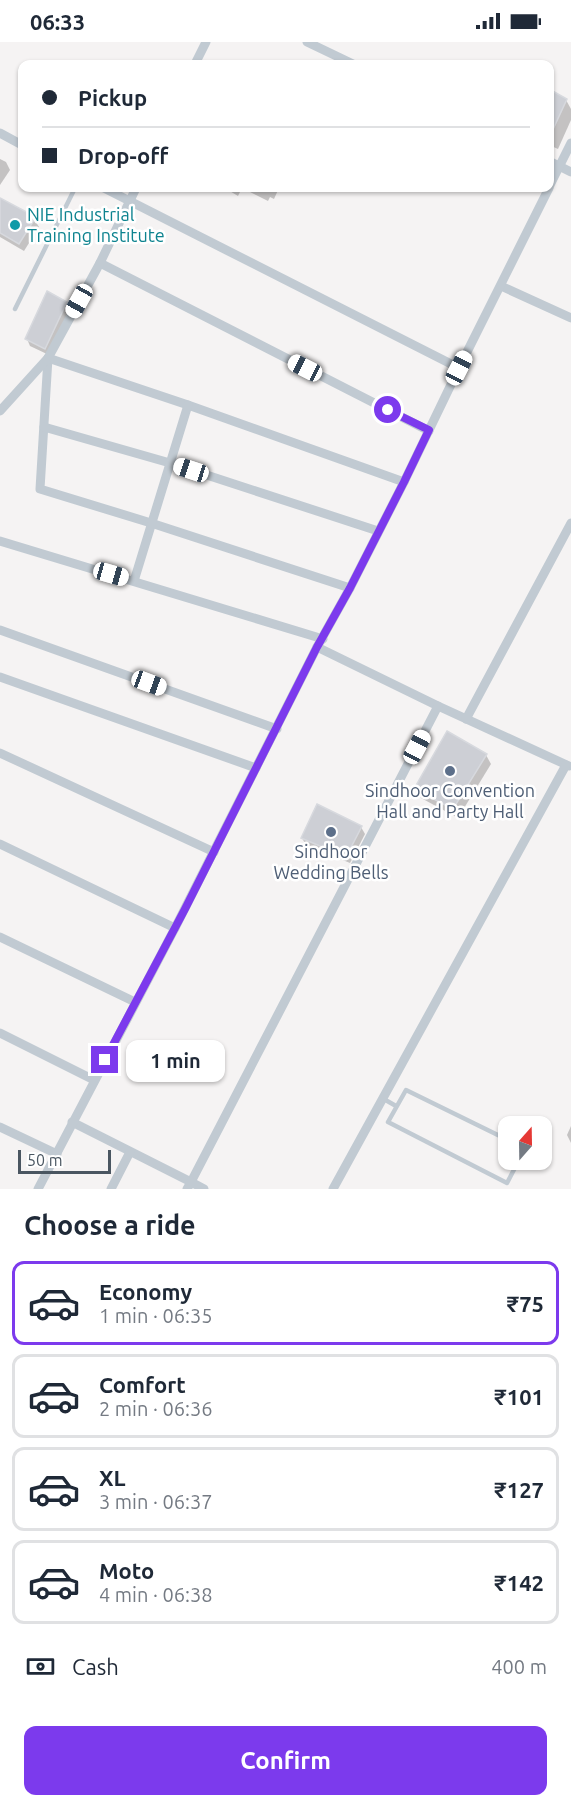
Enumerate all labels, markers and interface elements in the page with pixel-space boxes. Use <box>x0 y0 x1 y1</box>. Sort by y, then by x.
text: 06:33 <box>30 9 85 34</box>
text: Pickup <box>78 85 147 110</box>
text: Drop-off <box>78 143 168 168</box>
place label: NIE Industrial Training Institute <box>27 204 165 245</box>
marker: NIE Industrial Training Institute <box>8 218 22 232</box>
car <box>62 281 96 321</box>
car <box>443 348 475 388</box>
car <box>285 352 325 384</box>
route start <box>374 396 401 423</box>
car <box>171 456 211 484</box>
car <box>91 560 131 588</box>
car <box>129 668 169 698</box>
car <box>401 727 433 767</box>
marker: Sindhoor Convention Hall and Party Hall <box>443 764 457 778</box>
place label: Sindhoor Convention Hall and Party Hall <box>365 780 535 821</box>
marker: Sindhoor Wedding Bells <box>324 825 338 839</box>
place label: Sindhoor Wedding Bells <box>273 841 389 882</box>
callout: 1 min <box>126 1039 225 1081</box>
route end <box>91 1046 118 1073</box>
text: 1 min <box>150 1049 201 1072</box>
north arrow <box>498 1116 552 1170</box>
map controls <box>498 1116 552 1170</box>
scale bar <box>18 1147 111 1174</box>
text: 50 m <box>27 1151 63 1169</box>
text: Choose a ride <box>24 1210 196 1240</box>
icon: car <box>27 1276 81 1330</box>
text: Economy <box>99 1279 192 1304</box>
text: ₹75 <box>507 1291 544 1316</box>
text: 1 min · 06:35 <box>99 1304 213 1327</box>
icon: car <box>27 1369 81 1423</box>
text: Comfort <box>99 1372 186 1397</box>
text: ₹101 <box>494 1384 544 1409</box>
text: 2 min · 06:36 <box>99 1397 213 1420</box>
icon: car <box>27 1462 81 1516</box>
text: XL <box>99 1465 126 1490</box>
text: ₹127 <box>494 1477 544 1502</box>
text: 3 min · 06:37 <box>99 1490 213 1513</box>
icon: car <box>27 1555 81 1609</box>
text: Moto <box>99 1558 154 1583</box>
text: ₹142 <box>494 1570 544 1595</box>
text: 4 min · 06:38 <box>99 1583 213 1606</box>
icon: cash <box>24 1650 57 1683</box>
text: Cash <box>72 1654 119 1679</box>
text: 400 m <box>491 1655 547 1678</box>
button: Confirm <box>24 1726 547 1795</box>

